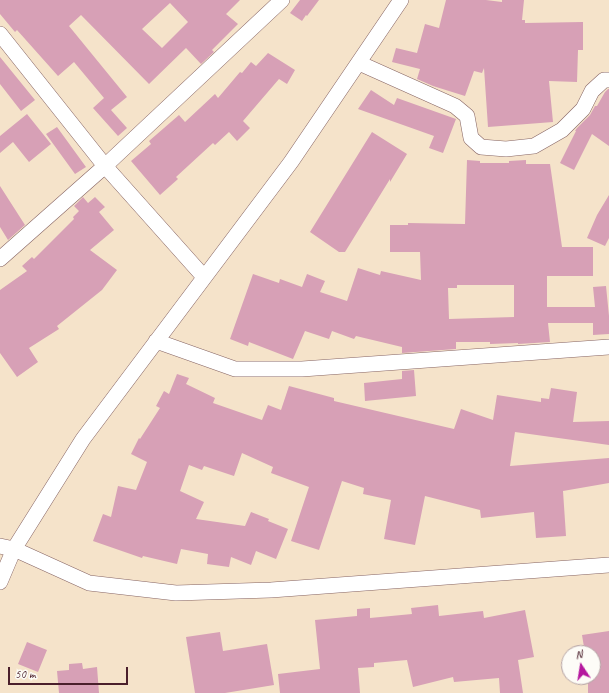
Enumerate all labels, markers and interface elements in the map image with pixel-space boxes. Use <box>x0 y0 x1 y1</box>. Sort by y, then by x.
north arrow <box>561 645 601 685</box>
text: N <box>574 647 584 662</box>
scale bar <box>10 659 130 685</box>
text: 50 m <box>15 666 35 682</box>

